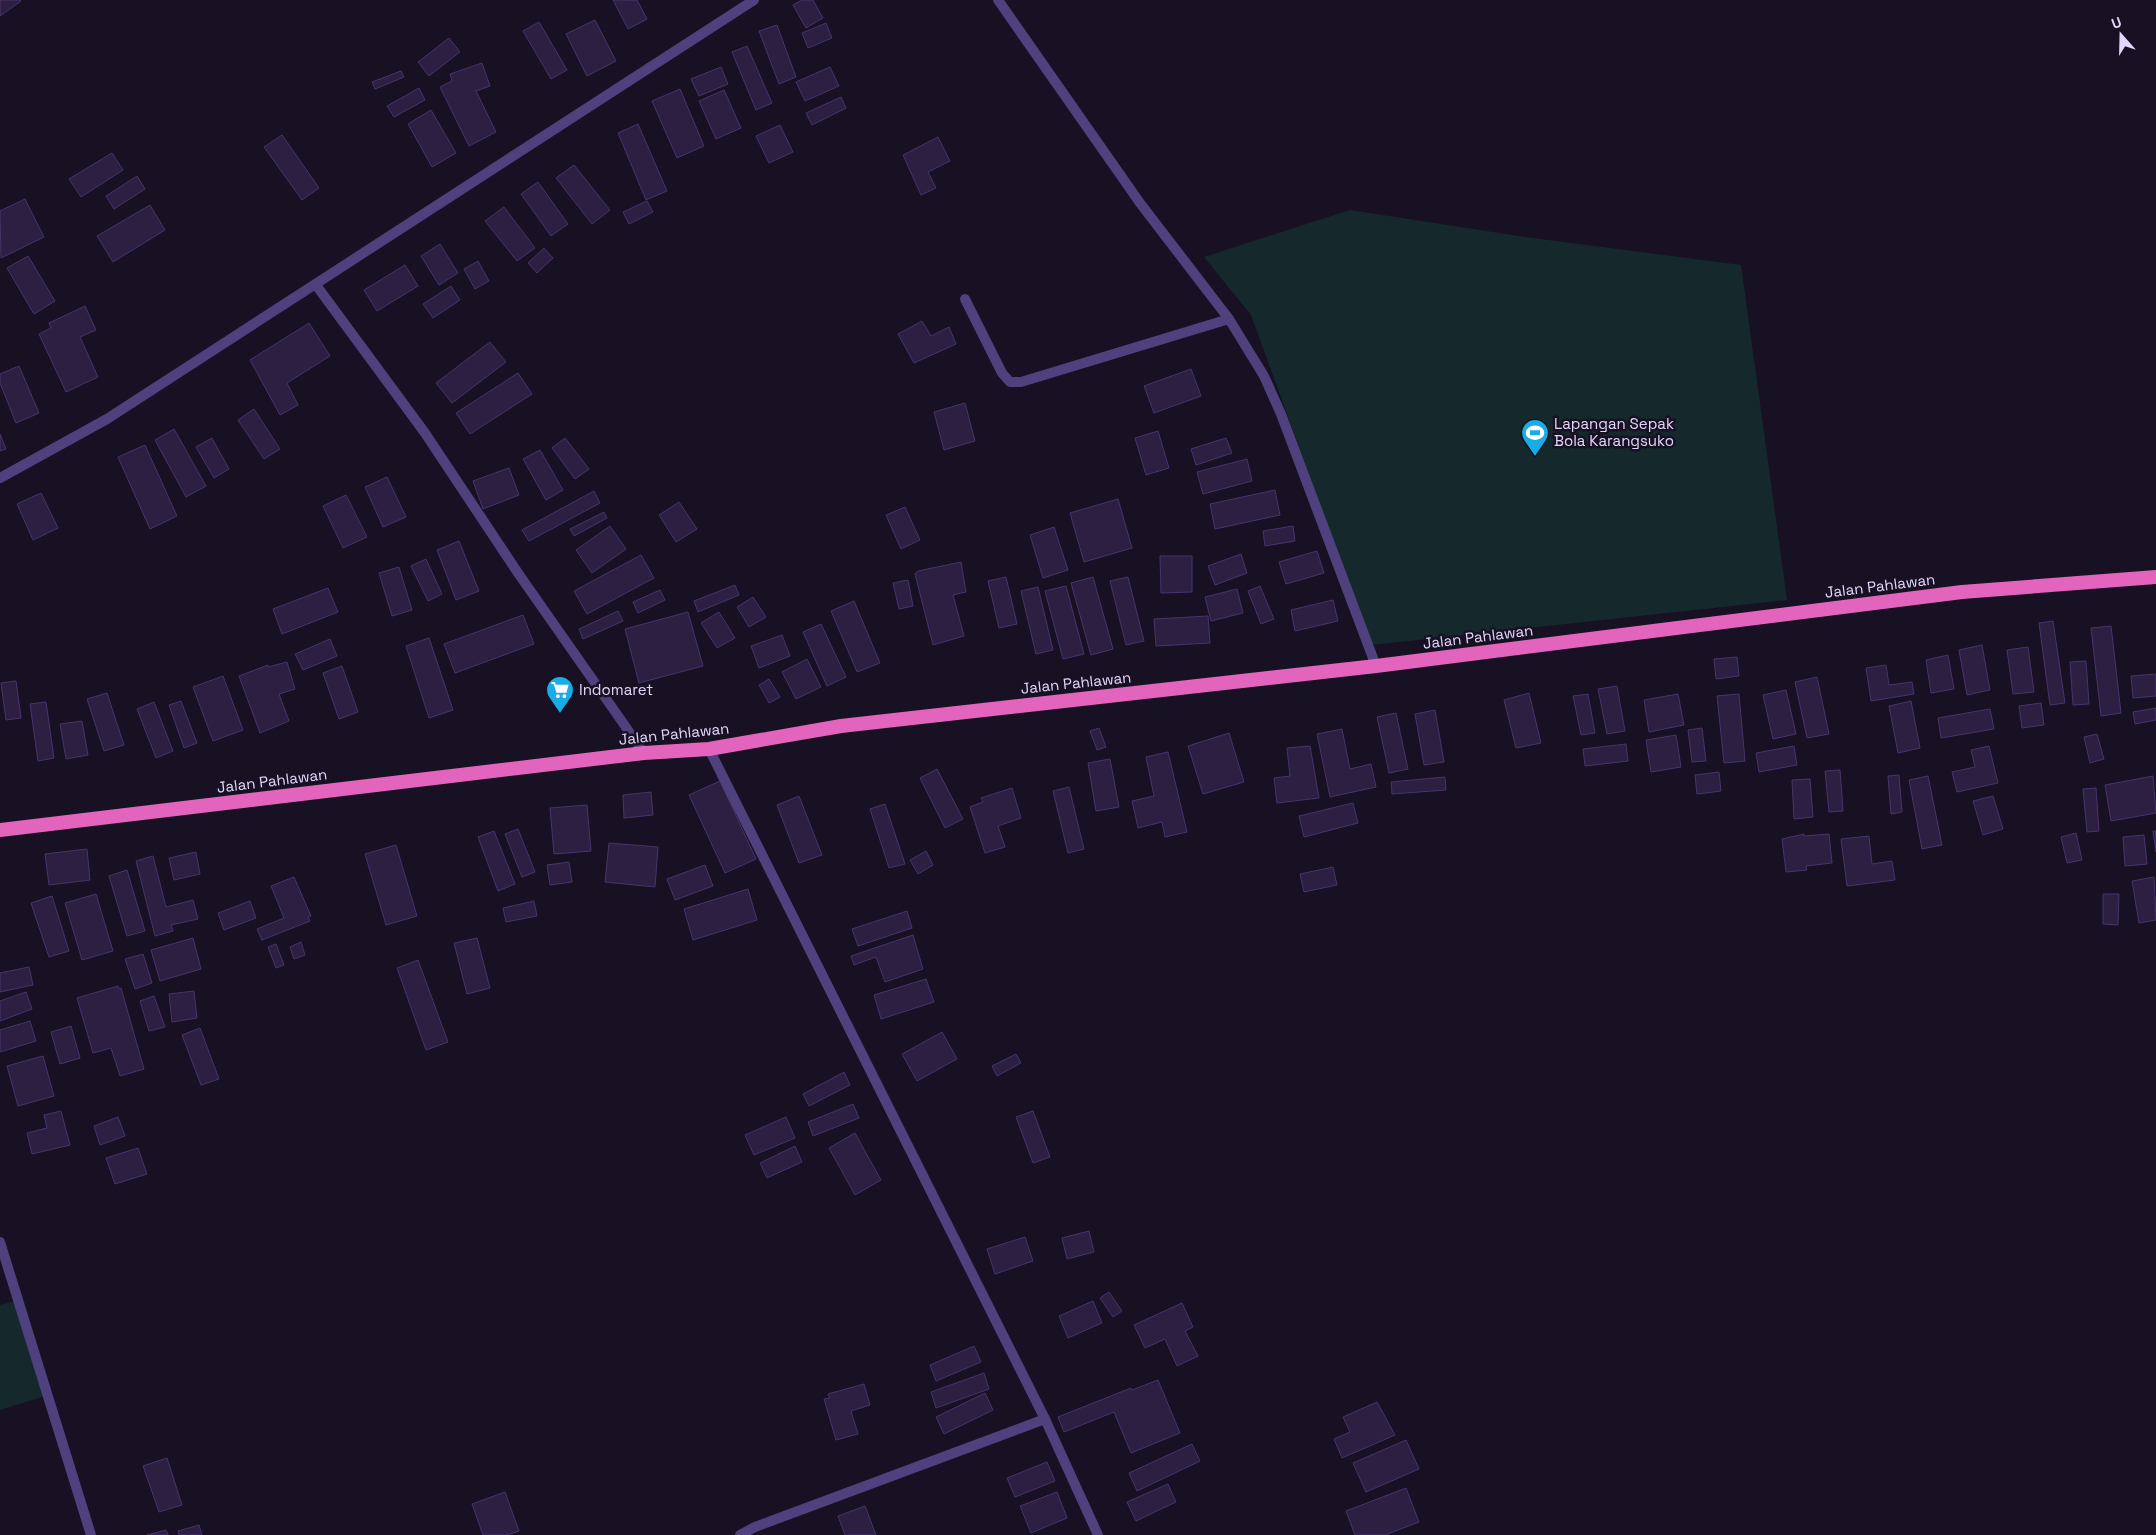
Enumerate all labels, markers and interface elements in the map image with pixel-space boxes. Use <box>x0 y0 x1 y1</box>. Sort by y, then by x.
north arrow <box>2096 10 2146 60</box>
text: U <box>2109 13 2124 33</box>
place label: Lapangan Sepak Bola Karangsuko <box>1554 414 1674 450</box>
sports icon: Lapangan Sepak Bola Karangsuko <box>1520 418 1550 457</box>
street label: Jalan Pahlawan <box>1824 569 1936 602</box>
street label: Jalan Pahlawan <box>1422 620 1534 653</box>
street label: Jalan Pahlawan <box>1020 667 1132 698</box>
supermarket icon: Indomaret <box>545 675 575 714</box>
place label: Indomaret <box>579 680 653 699</box>
street label: Jalan Pahlawan <box>618 718 730 749</box>
street label: Jalan Pahlawan <box>216 764 328 797</box>

